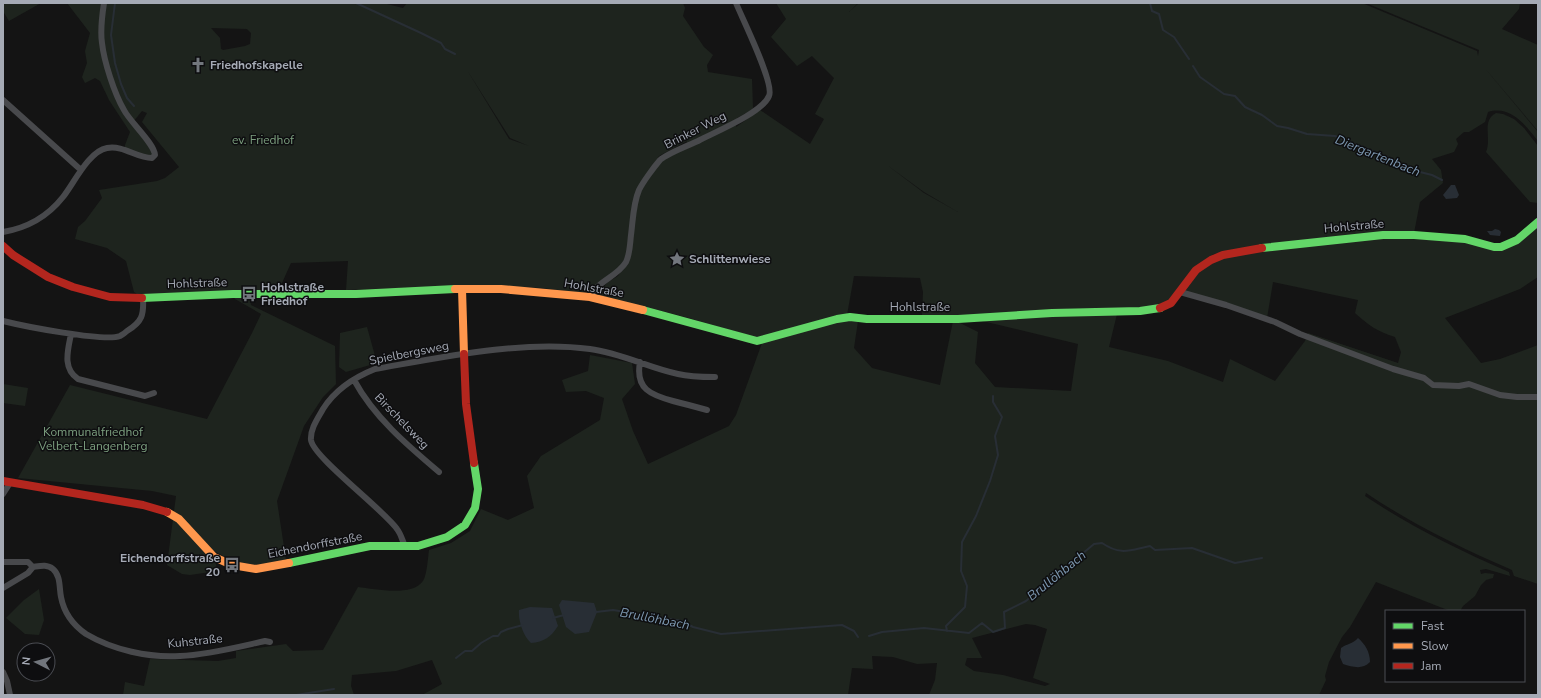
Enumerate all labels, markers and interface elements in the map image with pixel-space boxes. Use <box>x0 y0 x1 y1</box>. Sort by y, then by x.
church icon: Friedhofskapelle <box>189 56 207 74</box>
place label: Friedhofskapelle <box>210 57 303 73</box>
street label: Brinker Weg <box>661 108 729 152</box>
water label: Diergartenbach <box>1332 131 1423 181</box>
park label: ev. Friedhof <box>232 132 295 148</box>
street label: Hohlstraße <box>1323 215 1385 237</box>
place icon: Schlittenwiese <box>668 250 686 268</box>
place label: Schlittenwiese <box>689 251 771 267</box>
street label: Hohlstraße <box>167 274 227 292</box>
street label: Hohlstraße <box>563 275 625 301</box>
place label: Hohlstraße Friedhof <box>261 279 324 309</box>
bus stop icon: Hohlstraße Friedhof <box>240 285 258 303</box>
street label: Hohlstraße <box>890 299 950 315</box>
street label: Spielbergsweg <box>368 337 450 369</box>
street label: Birschelsweg <box>371 389 433 453</box>
park label: Kommunalfriedhof Velbert-Langenberg <box>37 424 148 454</box>
street label: Eichendorffstraße <box>267 528 363 562</box>
water label: Brullöhbach <box>1023 546 1090 605</box>
place label: Eichendorffstraße 20 <box>120 550 220 580</box>
bus stop icon: Eichendorffstraße 20 <box>223 556 241 574</box>
water label: Brullöhbach <box>618 603 691 635</box>
legend <box>1385 610 1525 682</box>
text: Fast <box>1421 618 1444 634</box>
street label: Kuhstraße <box>167 630 223 652</box>
text: Slow <box>1421 638 1449 654</box>
north arrow <box>16 642 56 682</box>
text: N <box>19 656 34 666</box>
text: Jam <box>1420 658 1442 674</box>

